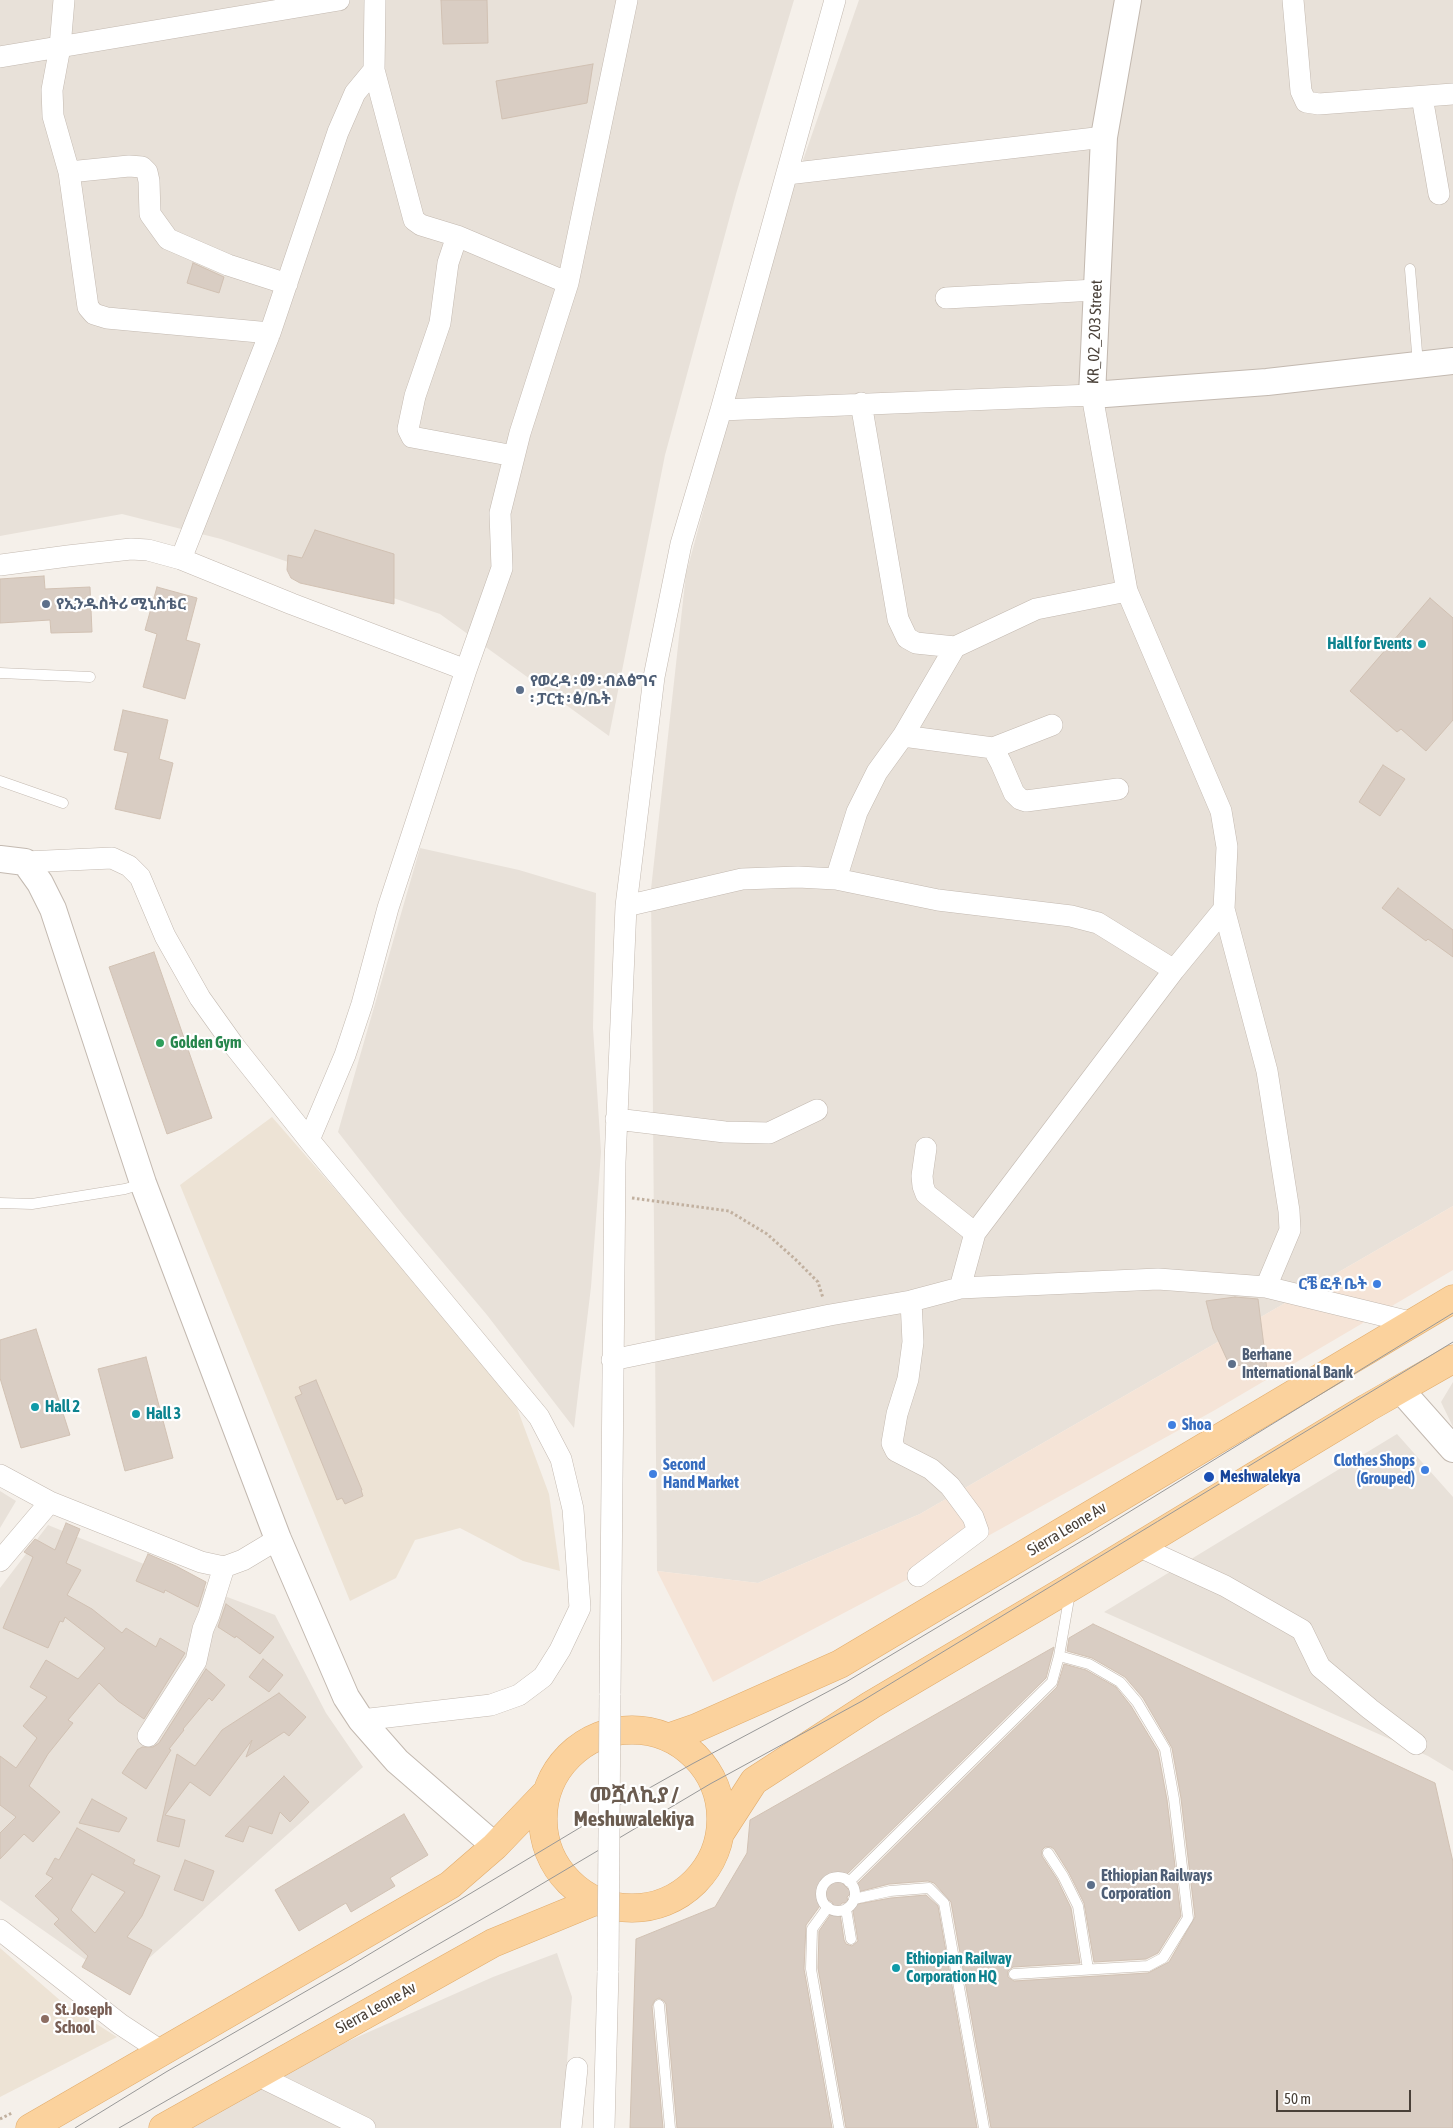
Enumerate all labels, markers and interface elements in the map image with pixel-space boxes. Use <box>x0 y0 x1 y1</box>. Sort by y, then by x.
street label: KR_02_203 Street <box>1084 279 1106 385</box>
place label: የኢንዱስትሪ ሚኒስቴር <box>56 594 186 614</box>
marker: የኢንዱስትሪ ሚኒስቴር <box>40 598 52 610</box>
place label: Hall for Events <box>1327 634 1412 654</box>
marker: Hall for Events <box>1416 638 1428 650</box>
place label: የወረዳ ፡ 09 ፡ ብልፅግና ፡ ፓርቲ ፡ ፅ/ቤት <box>530 671 657 709</box>
marker: የወረዳ ፡ 09 ፡ ብልፅግና ፡ ፓርቲ ፡ ፅ/ቤት <box>514 684 526 696</box>
place label: Golden Gym <box>170 1033 241 1053</box>
marker: Golden Gym <box>154 1037 166 1049</box>
place label: ርቼ ፎቶ ቤት <box>1298 1274 1367 1294</box>
marker: ርቼ ፎቶ ቤት <box>1371 1278 1383 1290</box>
place label: Berhane International Bank <box>1242 1345 1353 1383</box>
marker: Berhane International Bank <box>1226 1358 1238 1370</box>
place label: Hall 2 <box>45 1397 80 1417</box>
marker: Hall 2 <box>29 1401 41 1413</box>
place label: Hall 3 <box>146 1404 181 1424</box>
marker: Hall 3 <box>130 1408 142 1420</box>
place label: Shoa <box>1182 1415 1211 1435</box>
marker: Shoa <box>1166 1419 1178 1431</box>
place label: Clothes Shops (Grouped) <box>1333 1451 1415 1489</box>
place label: Second Hand Market <box>663 1455 739 1493</box>
marker: Clothes Shops (Grouped) <box>1419 1464 1431 1476</box>
place label: Meshwalekya <box>1220 1467 1300 1487</box>
marker: Second Hand Market <box>647 1468 659 1480</box>
marker: Meshwalekya <box>1202 1470 1216 1484</box>
street label: Sierra Leone Av <box>1024 1498 1110 1560</box>
district label: መሿለኪያ / Meshuwalekiya <box>574 1782 694 1832</box>
place label: Ethiopian Railways Corporation <box>1101 1866 1212 1904</box>
marker: Ethiopian Railways Corporation <box>1085 1879 1097 1891</box>
place label: Ethiopian Railway Corporation HQ <box>906 1949 1012 1987</box>
marker: Ethiopian Railway Corporation HQ <box>890 1962 902 1974</box>
street label: Sierra Leone Av <box>332 1978 420 2038</box>
place label: St. Joseph School <box>55 2000 112 2038</box>
marker: St. Joseph School <box>39 2013 51 2025</box>
scale bar <box>1278 2080 1413 2112</box>
text: 50 m <box>1284 2090 1311 2107</box>

